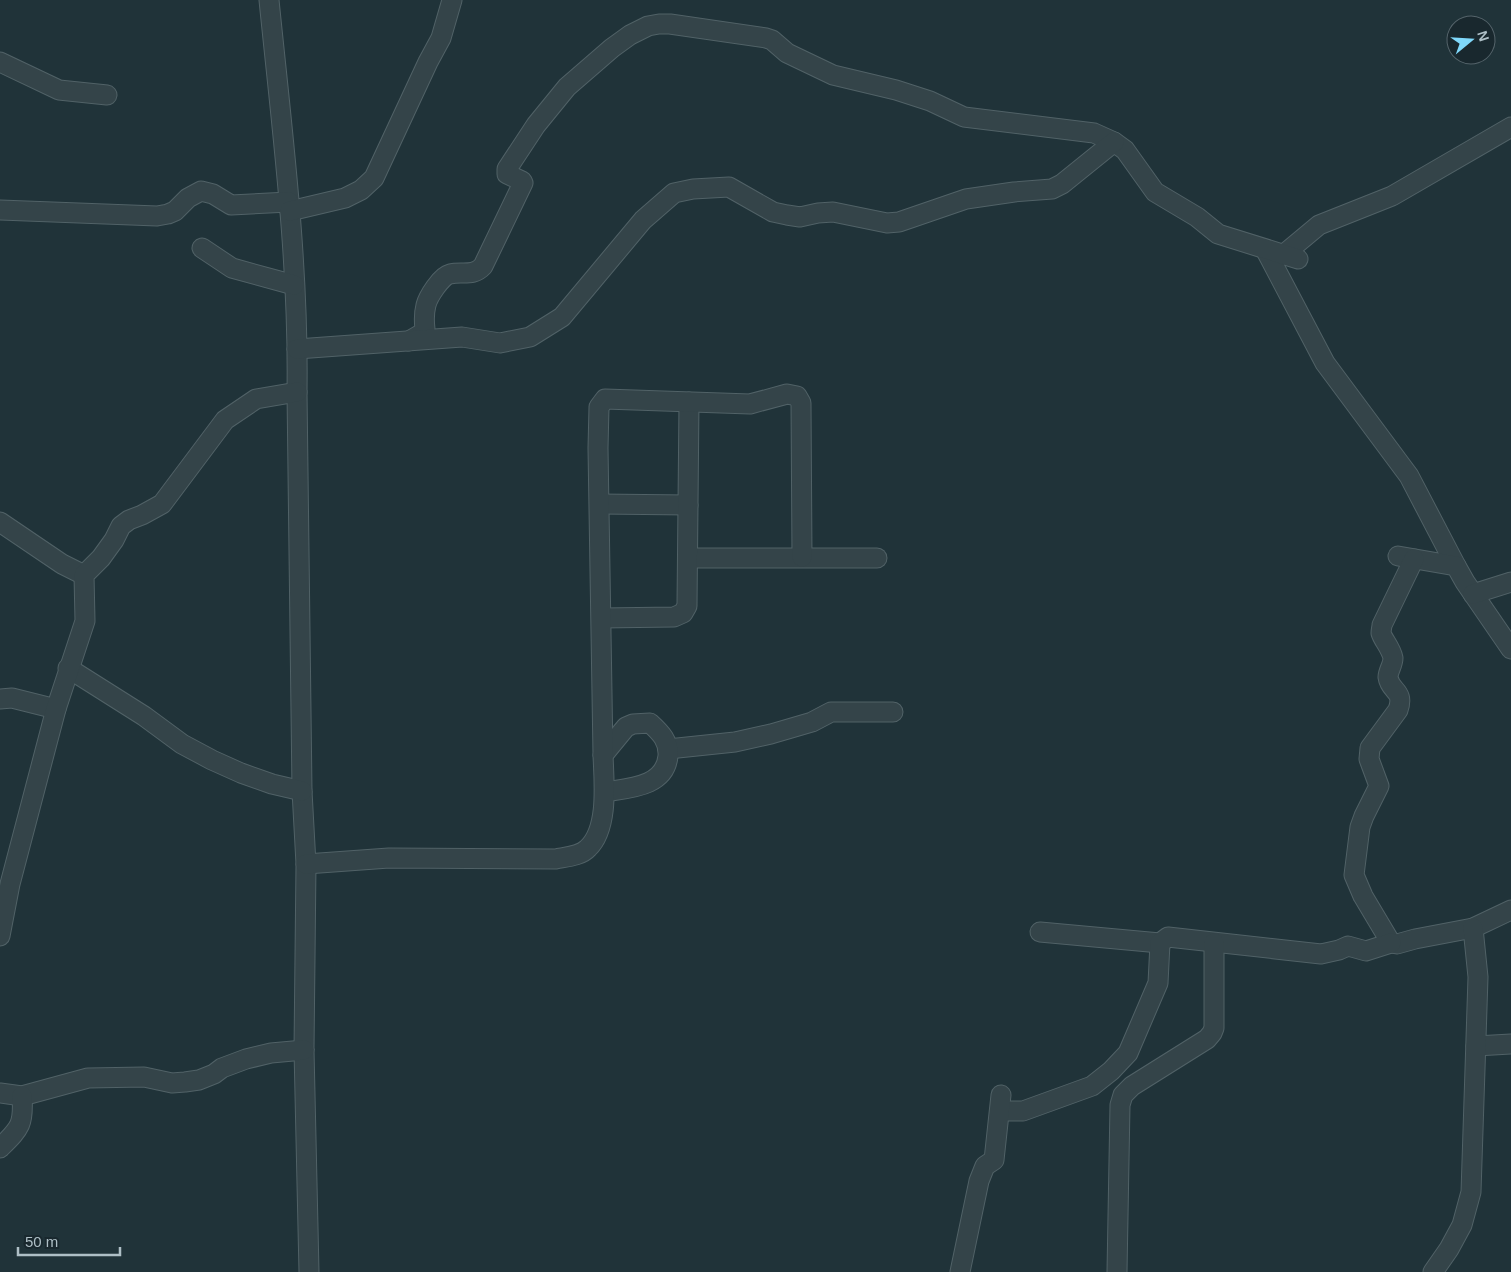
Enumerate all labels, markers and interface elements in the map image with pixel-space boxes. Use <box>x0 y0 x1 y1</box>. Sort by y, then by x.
north arrow <box>1446 15 1496 65</box>
text: N <box>1474 29 1493 43</box>
scale bar <box>18 1224 120 1256</box>
text: 50 m <box>25 1233 58 1250</box>

